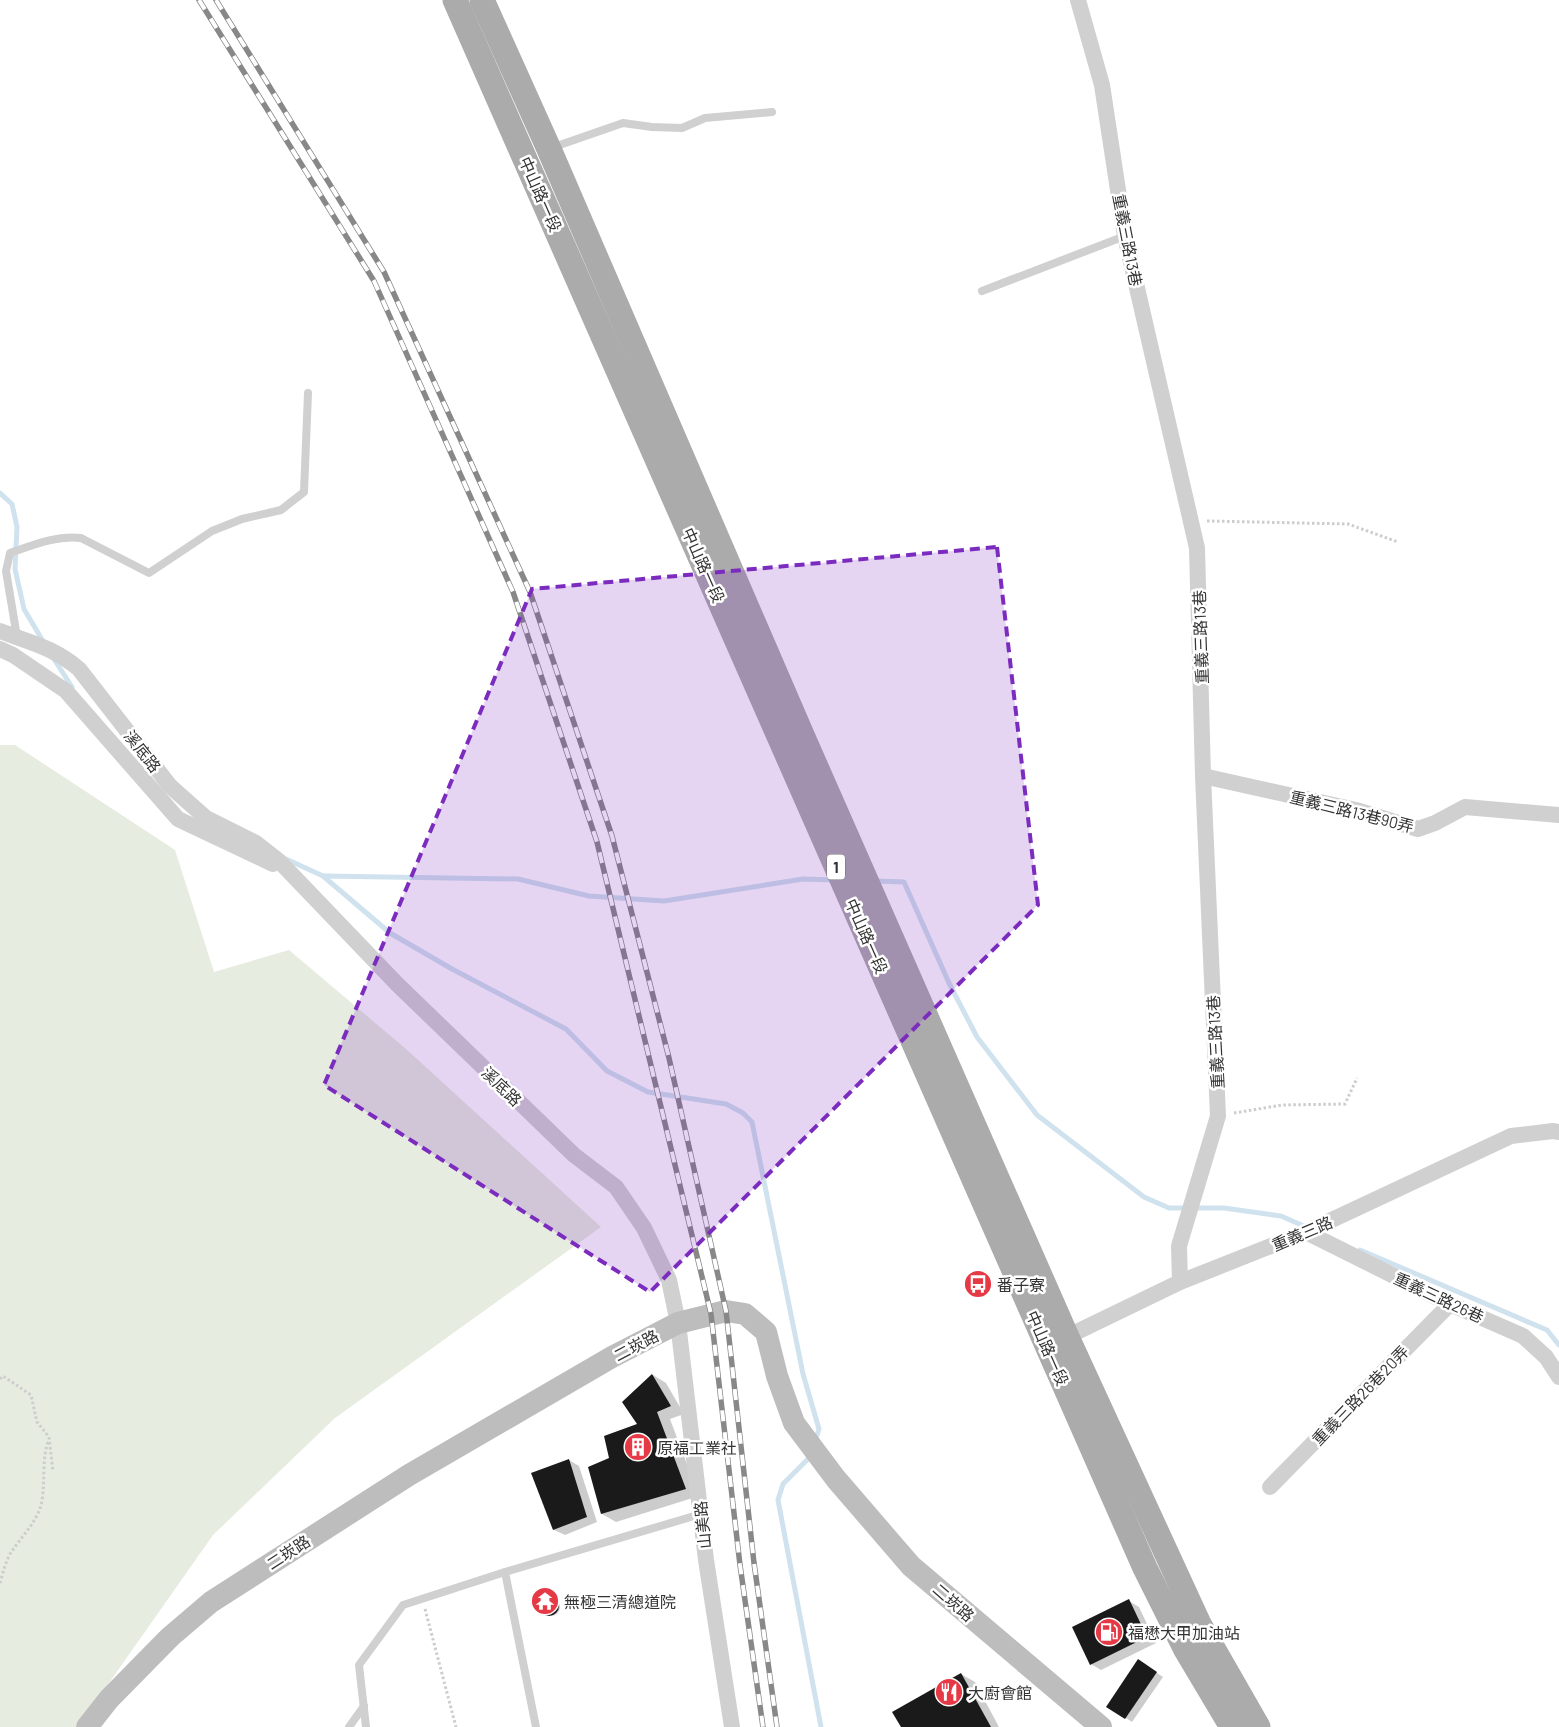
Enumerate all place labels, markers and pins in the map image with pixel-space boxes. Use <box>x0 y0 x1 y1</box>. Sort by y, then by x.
bus stop icon: 番子寮 <box>963 1269 993 1299</box>
place label: 番子寮 <box>997 1275 1045 1294</box>
building icon: 原福工業社 <box>623 1432 653 1462</box>
place label: 原福工業社 <box>657 1438 737 1457</box>
temple icon: 無極三清總道院 <box>530 1586 560 1616</box>
place label: 無極三清總道院 <box>564 1592 676 1611</box>
fuel station icon: 福懋大甲加油站 <box>1094 1617 1124 1647</box>
place label: 福懋大甲加油站 <box>1128 1623 1240 1642</box>
restaurant icon: 大廚會館 <box>934 1677 964 1707</box>
place label: 大廚會館 <box>968 1683 1032 1702</box>

